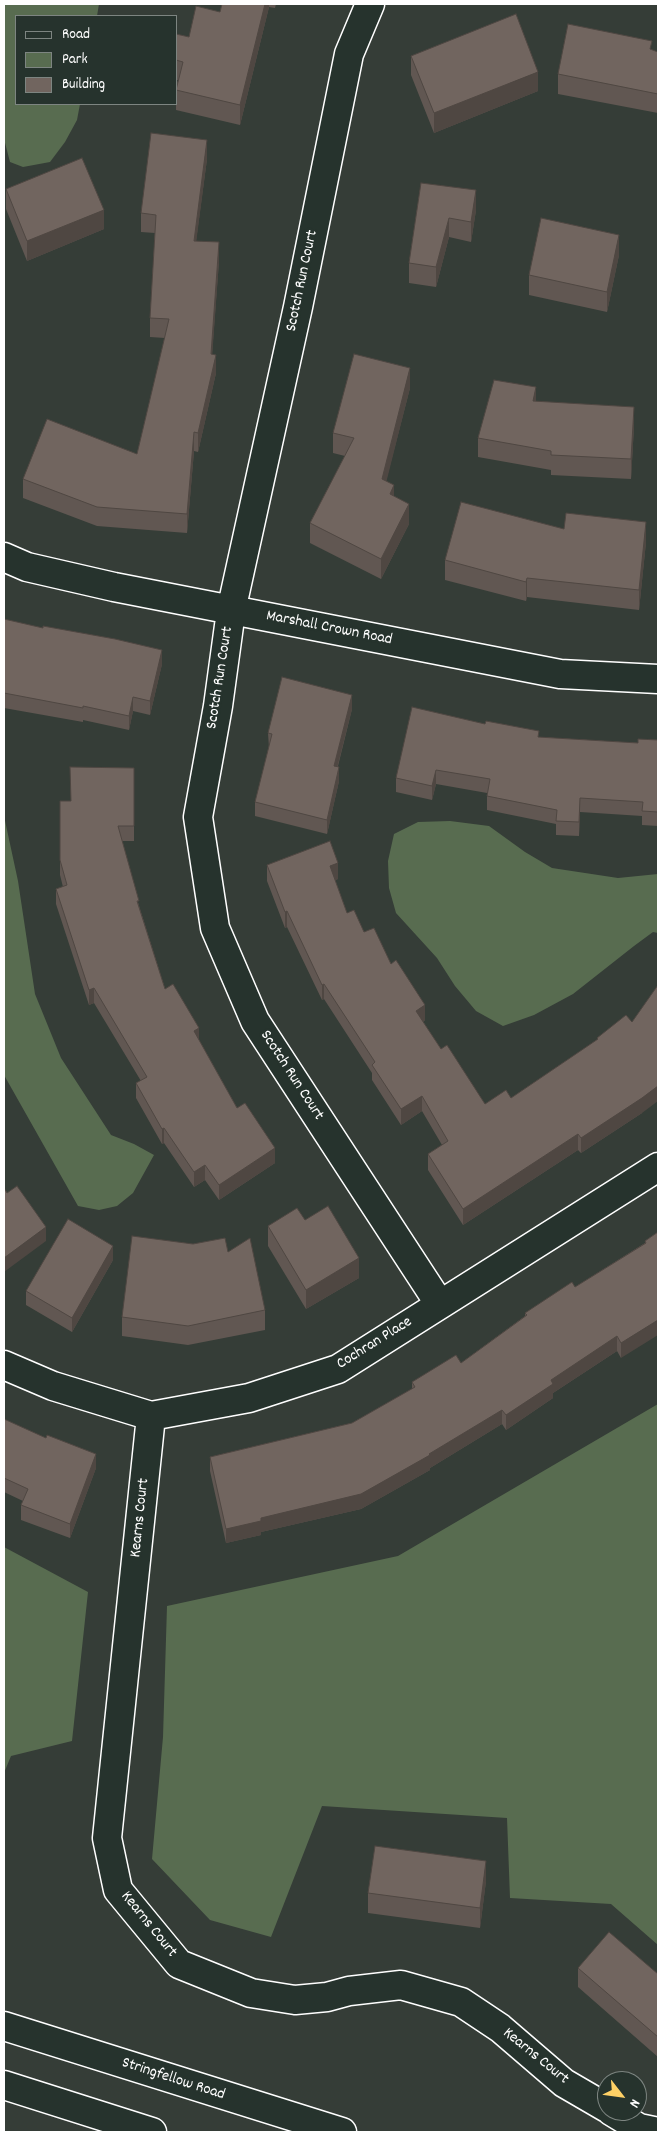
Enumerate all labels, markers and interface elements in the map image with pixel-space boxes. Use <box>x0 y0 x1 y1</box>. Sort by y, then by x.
legend <box>15 15 178 105</box>
text: Road <box>62 24 90 46</box>
text: Park <box>62 49 88 71</box>
text: Building <box>62 74 105 96</box>
street label: Scotch Run Court <box>283 228 323 334</box>
street label: Marshall Crown Road <box>264 607 394 651</box>
street label: Scotch Run Court <box>203 625 239 731</box>
street label: Scotch Run Court <box>255 1027 327 1125</box>
street label: Cochran Place <box>334 1313 416 1375</box>
street label: Kearns Court <box>127 1478 155 1558</box>
street label: Kearns Court <box>116 1888 180 1962</box>
street label: Kearns Court <box>498 2025 572 2089</box>
street label: Stringfellow Road <box>119 2054 227 2106</box>
north arrow <box>597 2071 647 2121</box>
text: N <box>624 2095 645 2111</box>

